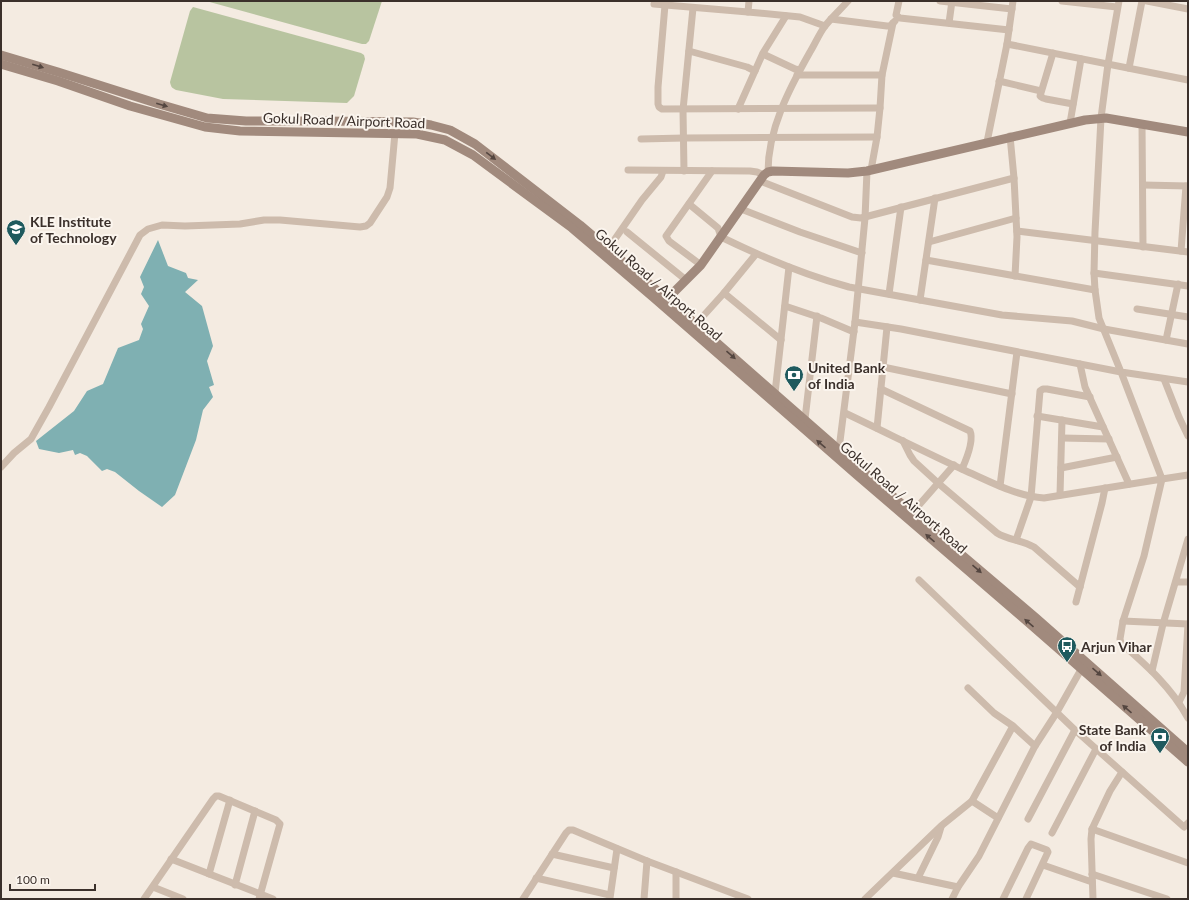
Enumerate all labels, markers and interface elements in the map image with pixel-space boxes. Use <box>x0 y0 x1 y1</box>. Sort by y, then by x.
one-way arrow <box>33 63 45 69</box>
one-way arrow <box>157 102 169 108</box>
street label: Gokul Road / Airport Road <box>263 109 425 131</box>
one-way arrow <box>485 152 496 161</box>
place label: KLE Institute of Technology <box>30 213 117 246</box>
school or university icon: KLE Institute of Technology <box>5 218 27 246</box>
street label: Gokul Road / Airport Road <box>592 224 726 344</box>
one-way arrow <box>726 350 737 359</box>
place label: United Bank of India <box>808 359 886 392</box>
bank icon: United Bank of India <box>783 364 805 392</box>
street label: Gokul Road / Airport Road <box>837 437 971 557</box>
one-way arrow <box>816 440 826 449</box>
one-way arrow <box>925 534 936 543</box>
one-way arrow <box>972 564 983 573</box>
one-way arrow <box>1024 618 1034 627</box>
bus stop icon: Arjun Vihar <box>1056 635 1078 663</box>
place label: Arjun Vihar <box>1080 638 1152 655</box>
one-way arrow <box>1091 668 1102 677</box>
one-way arrow <box>1121 704 1132 713</box>
place label: State Bank of India <box>1079 721 1147 754</box>
bank icon: State Bank of India <box>1149 726 1171 754</box>
scale bar <box>10 866 95 892</box>
text: 100 m <box>16 872 50 887</box>

